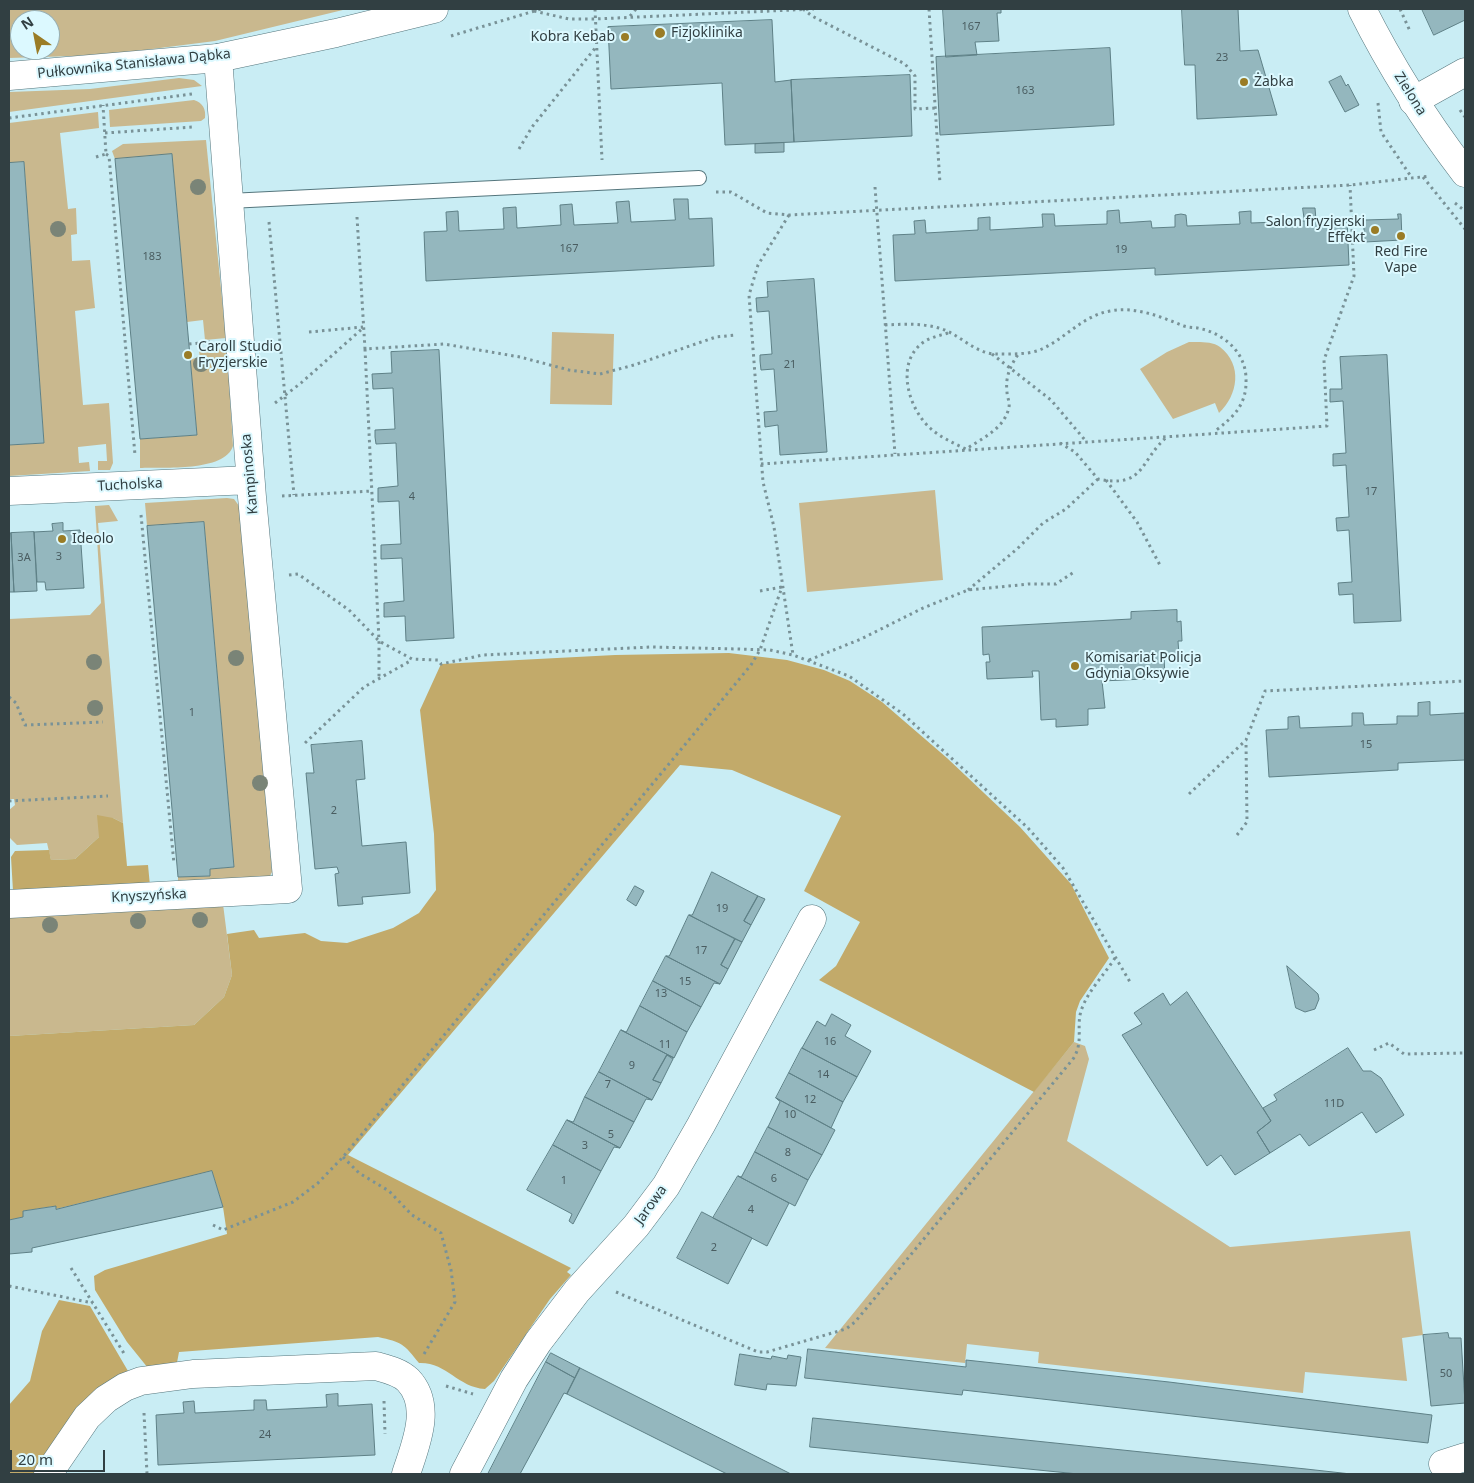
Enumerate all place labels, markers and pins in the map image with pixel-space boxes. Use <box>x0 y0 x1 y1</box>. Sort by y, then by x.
place label: Fizjoklinika <box>671 25 743 41</box>
marker: Fizjoklinika <box>653 26 667 40</box>
place label: Kobra Kebab <box>531 29 615 45</box>
marker: Kobra Kebab <box>619 31 631 43</box>
place label: Żabka <box>1254 74 1294 90</box>
marker: Żabka <box>1238 76 1250 88</box>
place label: Salon fryzjerski Effekt <box>1266 214 1365 246</box>
marker: Salon fryzjerski Effekt <box>1369 224 1381 236</box>
marker: Red Fire Vape <box>1395 230 1407 242</box>
place label: Red Fire Vape <box>1374 244 1428 276</box>
place label: Caroll Studio Fryzjerskie <box>198 339 282 372</box>
marker: Caroll Studio Fryzjerskie <box>182 349 194 361</box>
place label: Ideolo <box>72 531 114 547</box>
marker: Ideolo <box>56 533 68 545</box>
place label: Komisariat Policja Gdynia Oksywie <box>1085 650 1202 682</box>
marker: Komisariat Policja Gdynia Oksywie <box>1069 660 1081 672</box>

